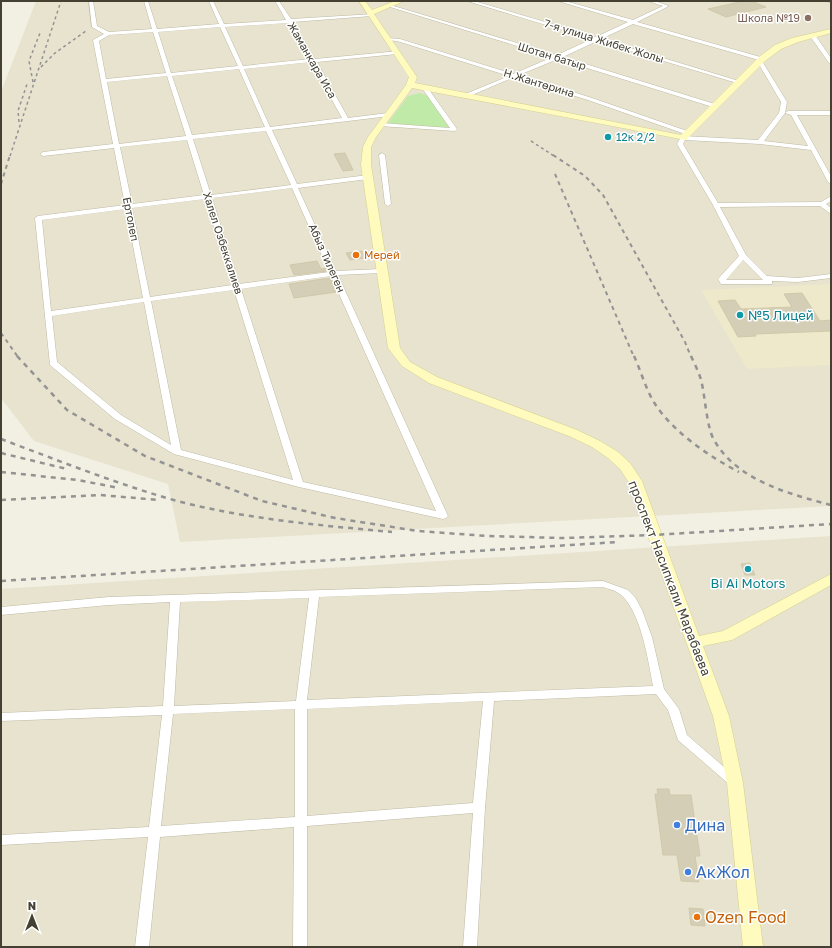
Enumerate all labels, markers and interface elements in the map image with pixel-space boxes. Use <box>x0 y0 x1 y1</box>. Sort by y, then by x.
place label: Школа №19 <box>737 11 800 24</box>
marker: Школа №19 <box>803 13 813 23</box>
street label: 7-я улица Жибек Жолы <box>543 16 666 65</box>
street label: Жаманкара Иса <box>285 19 340 100</box>
street label: Шотан батыр <box>516 39 588 72</box>
street label: Н.Жантөрина <box>502 66 576 99</box>
place label: 12к 2/2 <box>616 130 655 143</box>
marker: 12к 2/2 <box>603 132 613 142</box>
street label: Халел Озбеккалиев <box>201 190 246 296</box>
street label: Ертолеп <box>121 196 142 242</box>
street label: Абыз Тилеген <box>307 221 348 294</box>
place label: Мерей <box>364 248 400 261</box>
marker: Мерей <box>351 250 361 260</box>
place label: №5 Лицей <box>748 307 814 323</box>
marker: №5 Лицей <box>735 310 745 320</box>
street label: проспект Насипкали Марабаева <box>625 478 715 678</box>
marker: Bi Ai Motors <box>743 564 753 574</box>
place label: Bi Ai Motors <box>711 575 786 591</box>
place label: Дина <box>685 815 725 835</box>
marker: Дина <box>672 820 682 830</box>
place label: АкЖол <box>696 862 750 882</box>
marker: АкЖол <box>683 867 693 877</box>
north arrow <box>12 896 52 936</box>
text: N <box>28 899 36 912</box>
place label: Ozen Food <box>705 907 786 927</box>
marker: Ozen Food <box>692 912 702 922</box>

